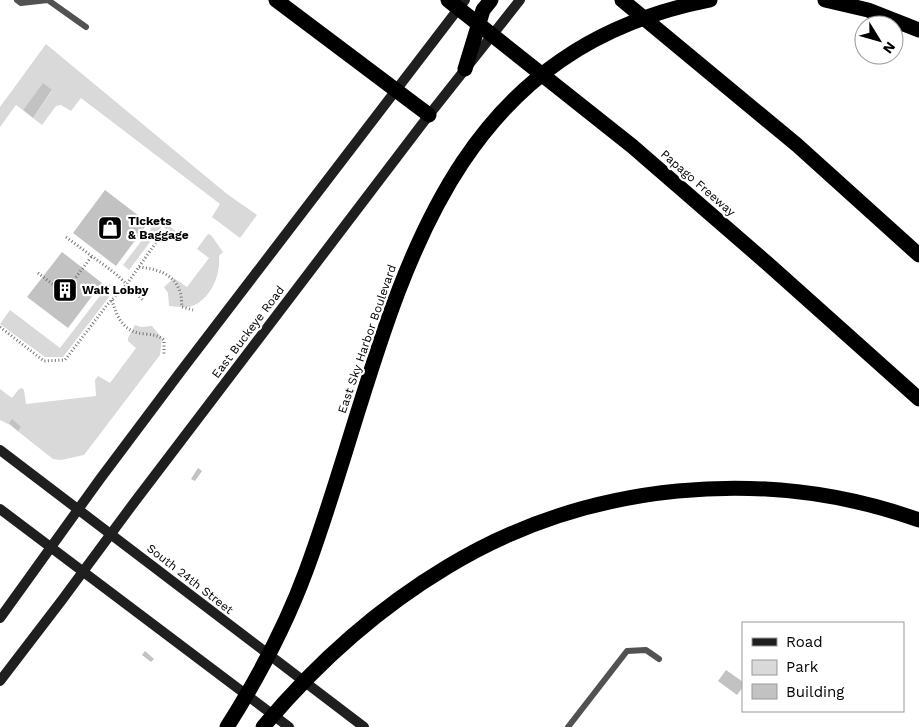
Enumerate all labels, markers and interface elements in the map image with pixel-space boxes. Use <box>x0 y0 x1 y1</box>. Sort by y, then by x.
north arrow <box>854 15 904 65</box>
text: N <box>880 39 899 57</box>
street label: Papago Freeway <box>658 147 739 220</box>
place label: Tickets & Baggage <box>128 214 189 242</box>
shop icon: Tickets & Baggage <box>97 215 123 241</box>
street label: East Sky Harbor Boulevard <box>335 263 399 415</box>
building icon: Wait Lobby <box>52 277 78 303</box>
place label: Wait Lobby <box>82 283 149 297</box>
street label: East Buckeye Road <box>209 283 287 381</box>
street label: South 24th Street <box>144 541 236 617</box>
legend <box>742 622 904 712</box>
text: Road <box>786 633 823 651</box>
text: Park <box>786 658 819 676</box>
text: Building <box>786 683 844 701</box>

